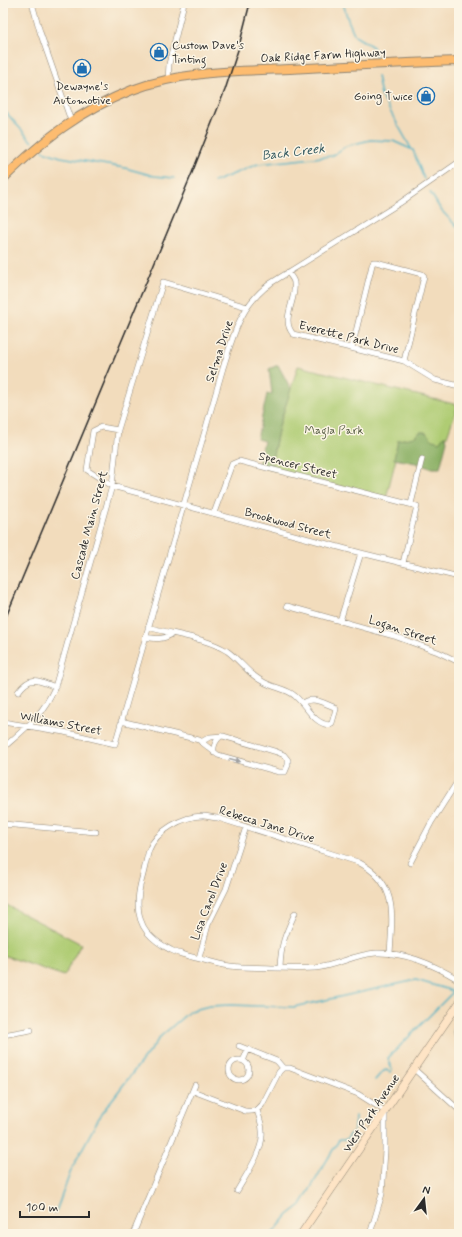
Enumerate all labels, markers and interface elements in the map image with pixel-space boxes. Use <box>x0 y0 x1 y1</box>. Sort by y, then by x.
place label: Custom Dave's Tinting <box>172 38 245 69</box>
shop icon: Custom Dave's Tinting <box>149 42 169 62</box>
street label: Oak Ridge Farm Highway <box>260 45 386 67</box>
shop icon: Dewayne's Automotive <box>72 58 92 78</box>
place label: Dewayne's Automotive <box>53 79 111 109</box>
shop icon: Going Twice <box>416 86 436 106</box>
place label: Going Twice <box>354 89 413 105</box>
water label: Back Creek <box>261 140 326 165</box>
street label: Selma Drive <box>202 318 238 384</box>
street label: Everette Park Drive <box>297 318 400 358</box>
park label: Magla Park <box>304 423 364 440</box>
street label: Spencer Street <box>257 448 339 484</box>
street label: Cascade Main Street <box>68 469 112 582</box>
street label: Brookwood Street <box>243 505 333 543</box>
street label: Logan Street <box>366 612 439 650</box>
street label: Williams Street <box>19 708 103 740</box>
one-way arrow <box>229 757 241 763</box>
street label: Rebecca Jane Drive <box>217 803 316 847</box>
street label: Lisa Carol Drive <box>188 860 232 943</box>
street label: West Park Avenue <box>340 1071 404 1156</box>
north arrow <box>404 1179 444 1219</box>
text: N <box>421 1183 432 1198</box>
scale bar <box>20 1193 89 1219</box>
text: 100 m <box>26 1200 58 1216</box>

